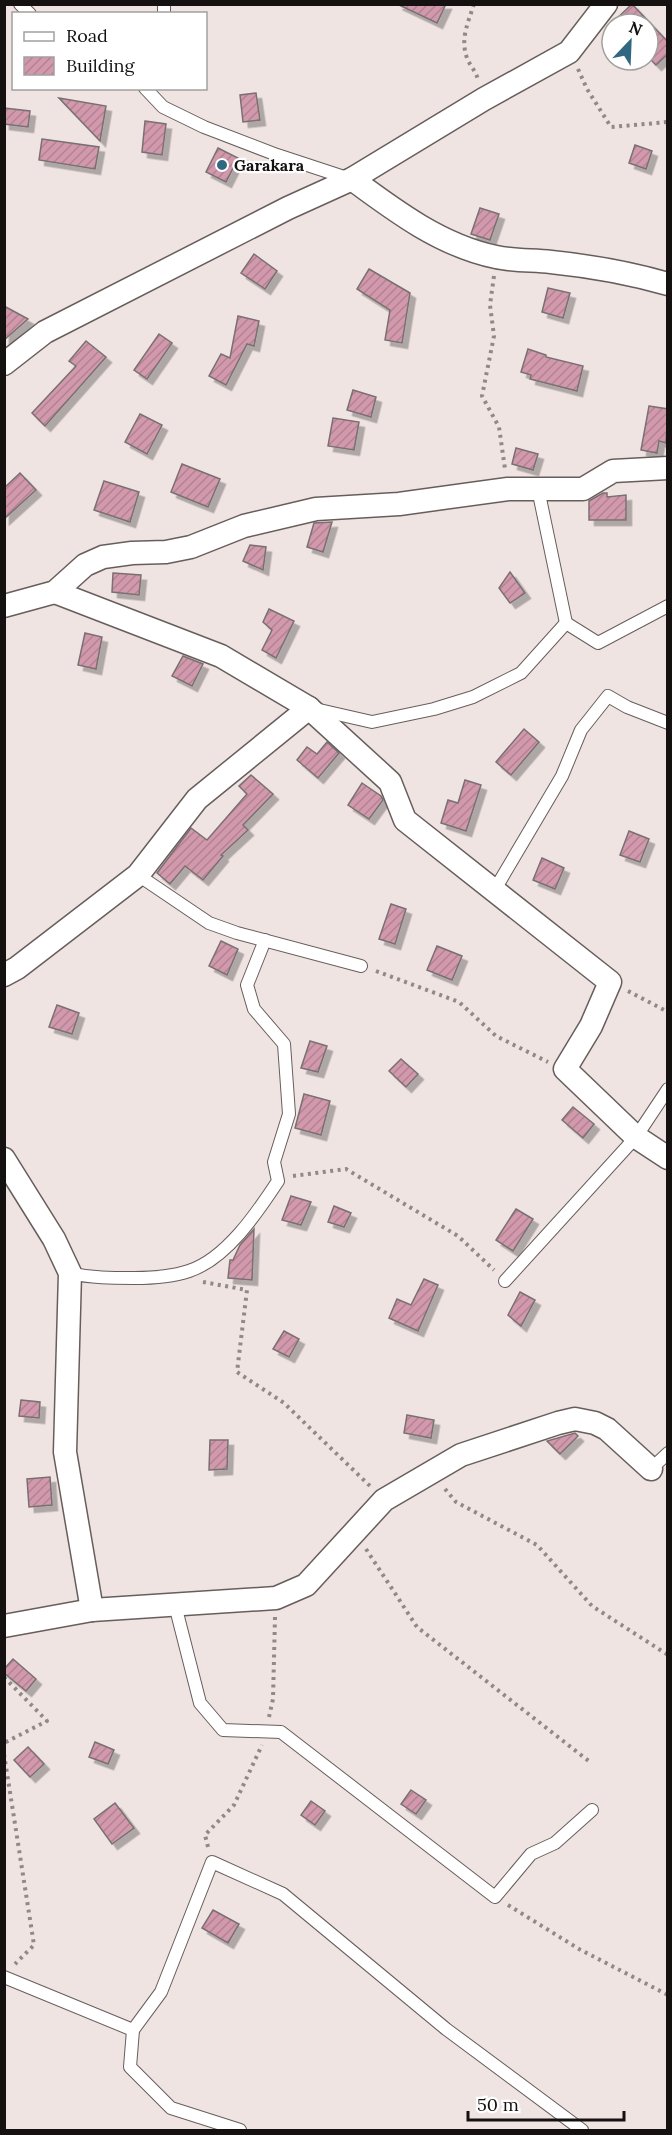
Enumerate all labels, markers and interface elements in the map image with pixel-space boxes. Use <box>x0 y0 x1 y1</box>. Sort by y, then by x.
legend <box>12 12 207 90</box>
north arrow <box>600 12 660 72</box>
text: N <box>626 17 645 40</box>
text: Road <box>66 24 108 47</box>
text: Building <box>66 54 136 77</box>
place label: Garakara <box>234 155 305 175</box>
marker: Garakara <box>215 158 229 172</box>
scale bar <box>468 2084 624 2122</box>
text: 50 m <box>477 2093 519 2116</box>

